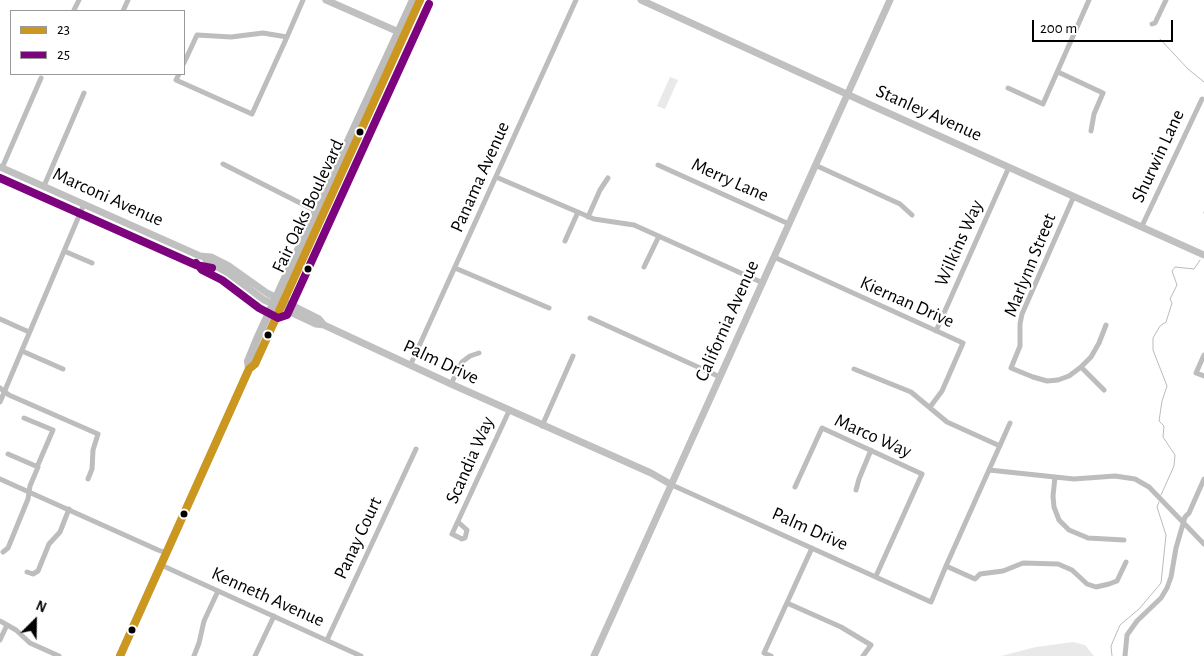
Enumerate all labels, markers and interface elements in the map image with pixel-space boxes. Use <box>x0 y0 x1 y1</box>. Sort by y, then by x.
legend <box>10 10 185 75</box>
scale bar <box>1034 10 1175 42</box>
text: 200 m <box>1040 21 1077 36</box>
text: 23 <box>57 22 70 37</box>
text: 25 <box>57 47 70 62</box>
street label: Stanley Avenue <box>873 80 985 146</box>
street label: Shurwin Lane <box>1127 106 1189 206</box>
street label: Panama Avenue <box>445 118 515 236</box>
unlabelled marker <box>355 127 365 137</box>
street label: Fair Oaks Boulevard <box>267 136 349 276</box>
street label: Merry Lane <box>688 153 772 207</box>
street label: Marconi Avenue <box>49 162 167 232</box>
street label: Wilkins Way <box>930 196 988 290</box>
street label: Marlynn Street <box>999 210 1061 320</box>
street label: California Avenue <box>690 257 764 385</box>
unlabelled marker <box>303 264 313 274</box>
street label: Kiernan Drive <box>856 271 958 333</box>
unlabelled marker <box>263 330 273 340</box>
street label: Palm Drive <box>400 335 482 389</box>
street label: Marco Way <box>831 409 915 463</box>
street label: Scandia Way <box>441 413 499 507</box>
street label: Panay Court <box>329 493 387 583</box>
street label: Palm Drive <box>768 502 852 556</box>
unlabelled marker <box>179 509 189 519</box>
street label: Kenneth Avenue <box>208 562 328 632</box>
north arrow <box>10 596 60 646</box>
text: N <box>34 599 48 616</box>
unlabelled marker <box>127 625 137 635</box>

